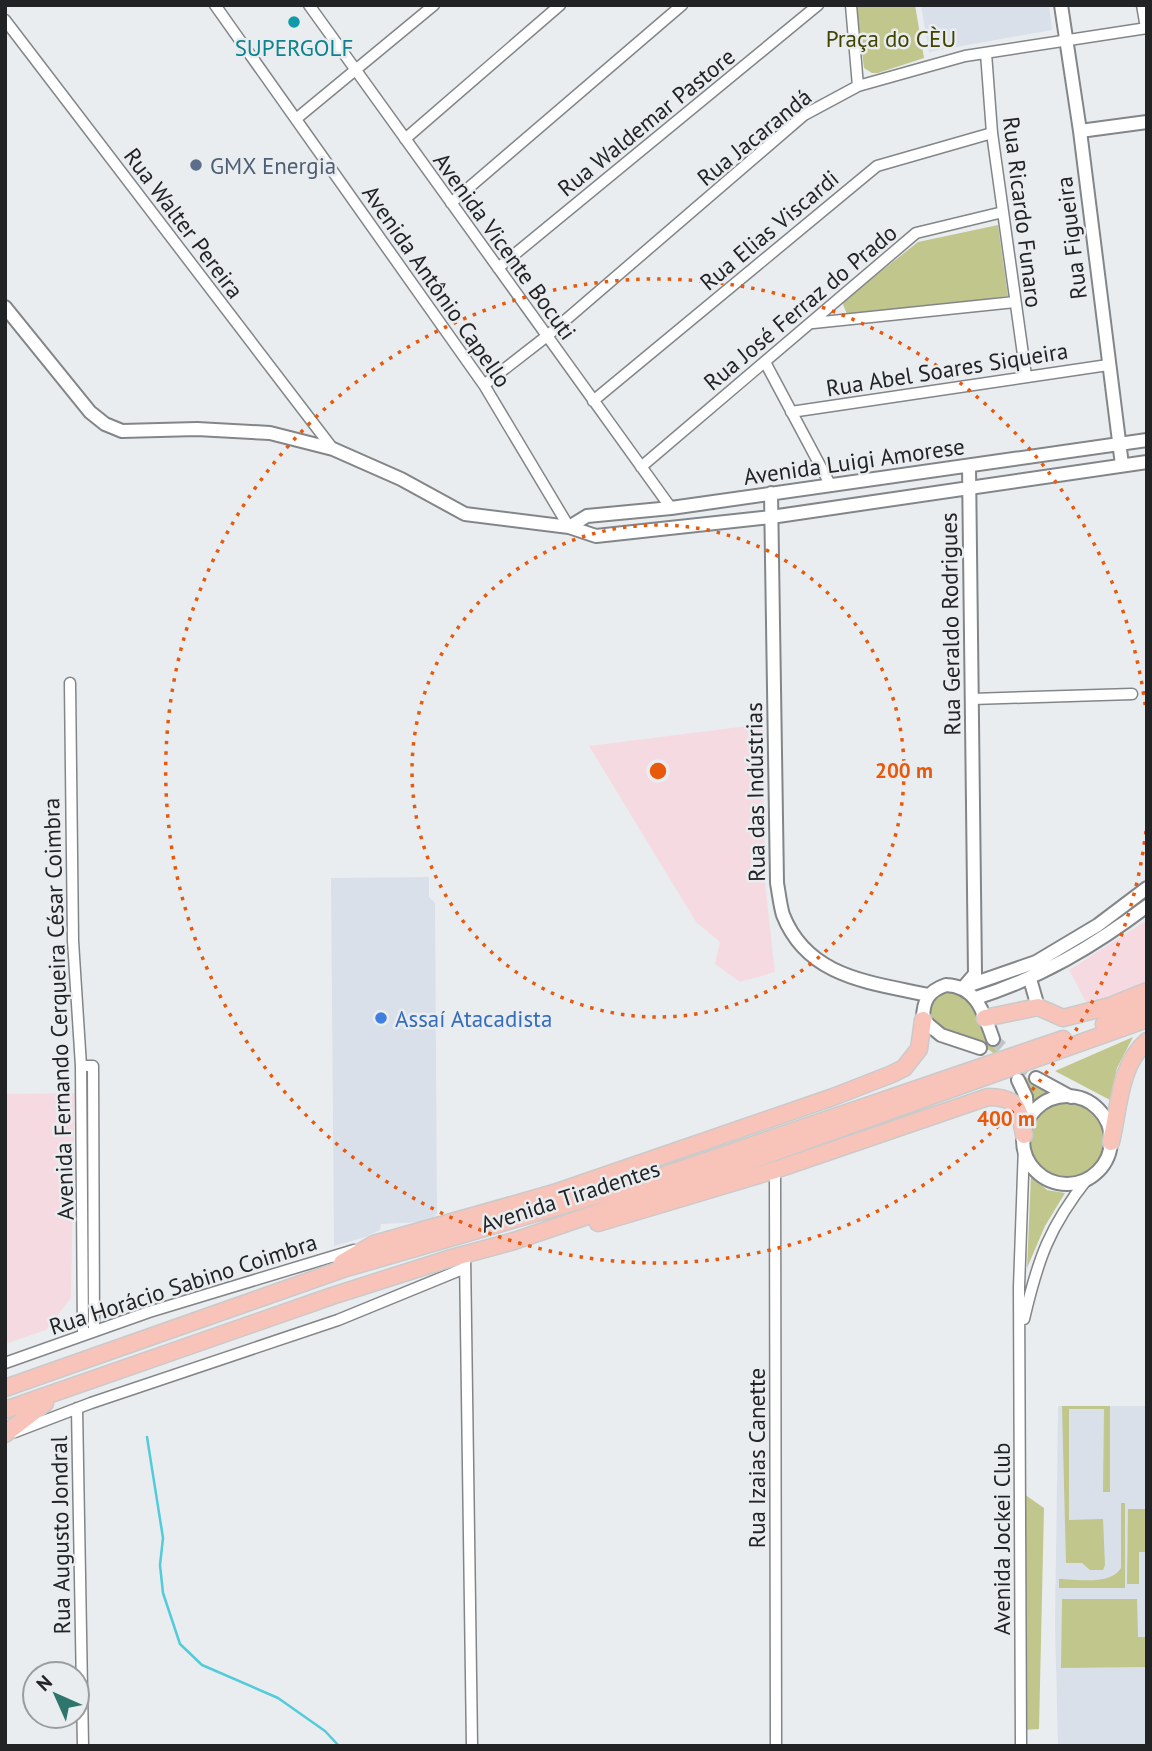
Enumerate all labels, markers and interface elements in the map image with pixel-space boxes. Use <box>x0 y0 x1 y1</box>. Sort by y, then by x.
marker: SUPERGOLF <box>286 14 302 30</box>
park label: Praça do CÈU <box>826 24 956 53</box>
place label: SUPERGOLF <box>235 33 353 62</box>
street label: Rua Waldemar Pastore <box>551 42 741 202</box>
street label: Rua Jacarandá <box>691 82 817 192</box>
street label: Rua Ricardo Funaro <box>997 115 1049 309</box>
street label: Rua Walter Pereira <box>118 142 250 304</box>
street label: Avenida Vicente Bocuti <box>427 147 583 345</box>
place label: GMX Energia <box>210 151 336 180</box>
marker: GMX Energia <box>188 157 204 173</box>
street label: Rua Elias Viscardi <box>694 164 844 296</box>
street label: Rua Figueira <box>1049 175 1093 301</box>
street label: Avenida Antônio Capello <box>356 179 518 393</box>
street label: Rua José Ferraz do Prado <box>698 218 902 396</box>
street label: Rua Abel Soares Siqueira <box>824 336 1070 402</box>
street label: Avenida Luigi Amorese <box>742 431 966 491</box>
street label: Rua Geraldo Rodrigues <box>934 512 966 736</box>
street label: Rua das Indústrias <box>739 702 771 882</box>
text: 200 m <box>875 757 933 784</box>
centre of rings <box>646 759 670 783</box>
street label: Avenida Fernando Cerqueira César Coimbra <box>36 797 80 1221</box>
place label: Assaí Atacadista <box>395 1004 552 1033</box>
marker: Assaí Atacadista <box>373 1010 389 1026</box>
text: 400 m <box>977 1105 1035 1132</box>
street label: Avenida Tiradentes <box>477 1153 663 1239</box>
street label: Rua Horácio Sabino Coimbra <box>45 1227 321 1341</box>
street label: Rua Izaias Canette <box>742 1368 771 1548</box>
street label: Rua Augusto Jondral <box>44 1435 76 1635</box>
street label: Avenida Jockei Club <box>987 1443 1016 1635</box>
north arrow <box>21 1660 91 1730</box>
text: N <box>31 1670 57 1696</box>

